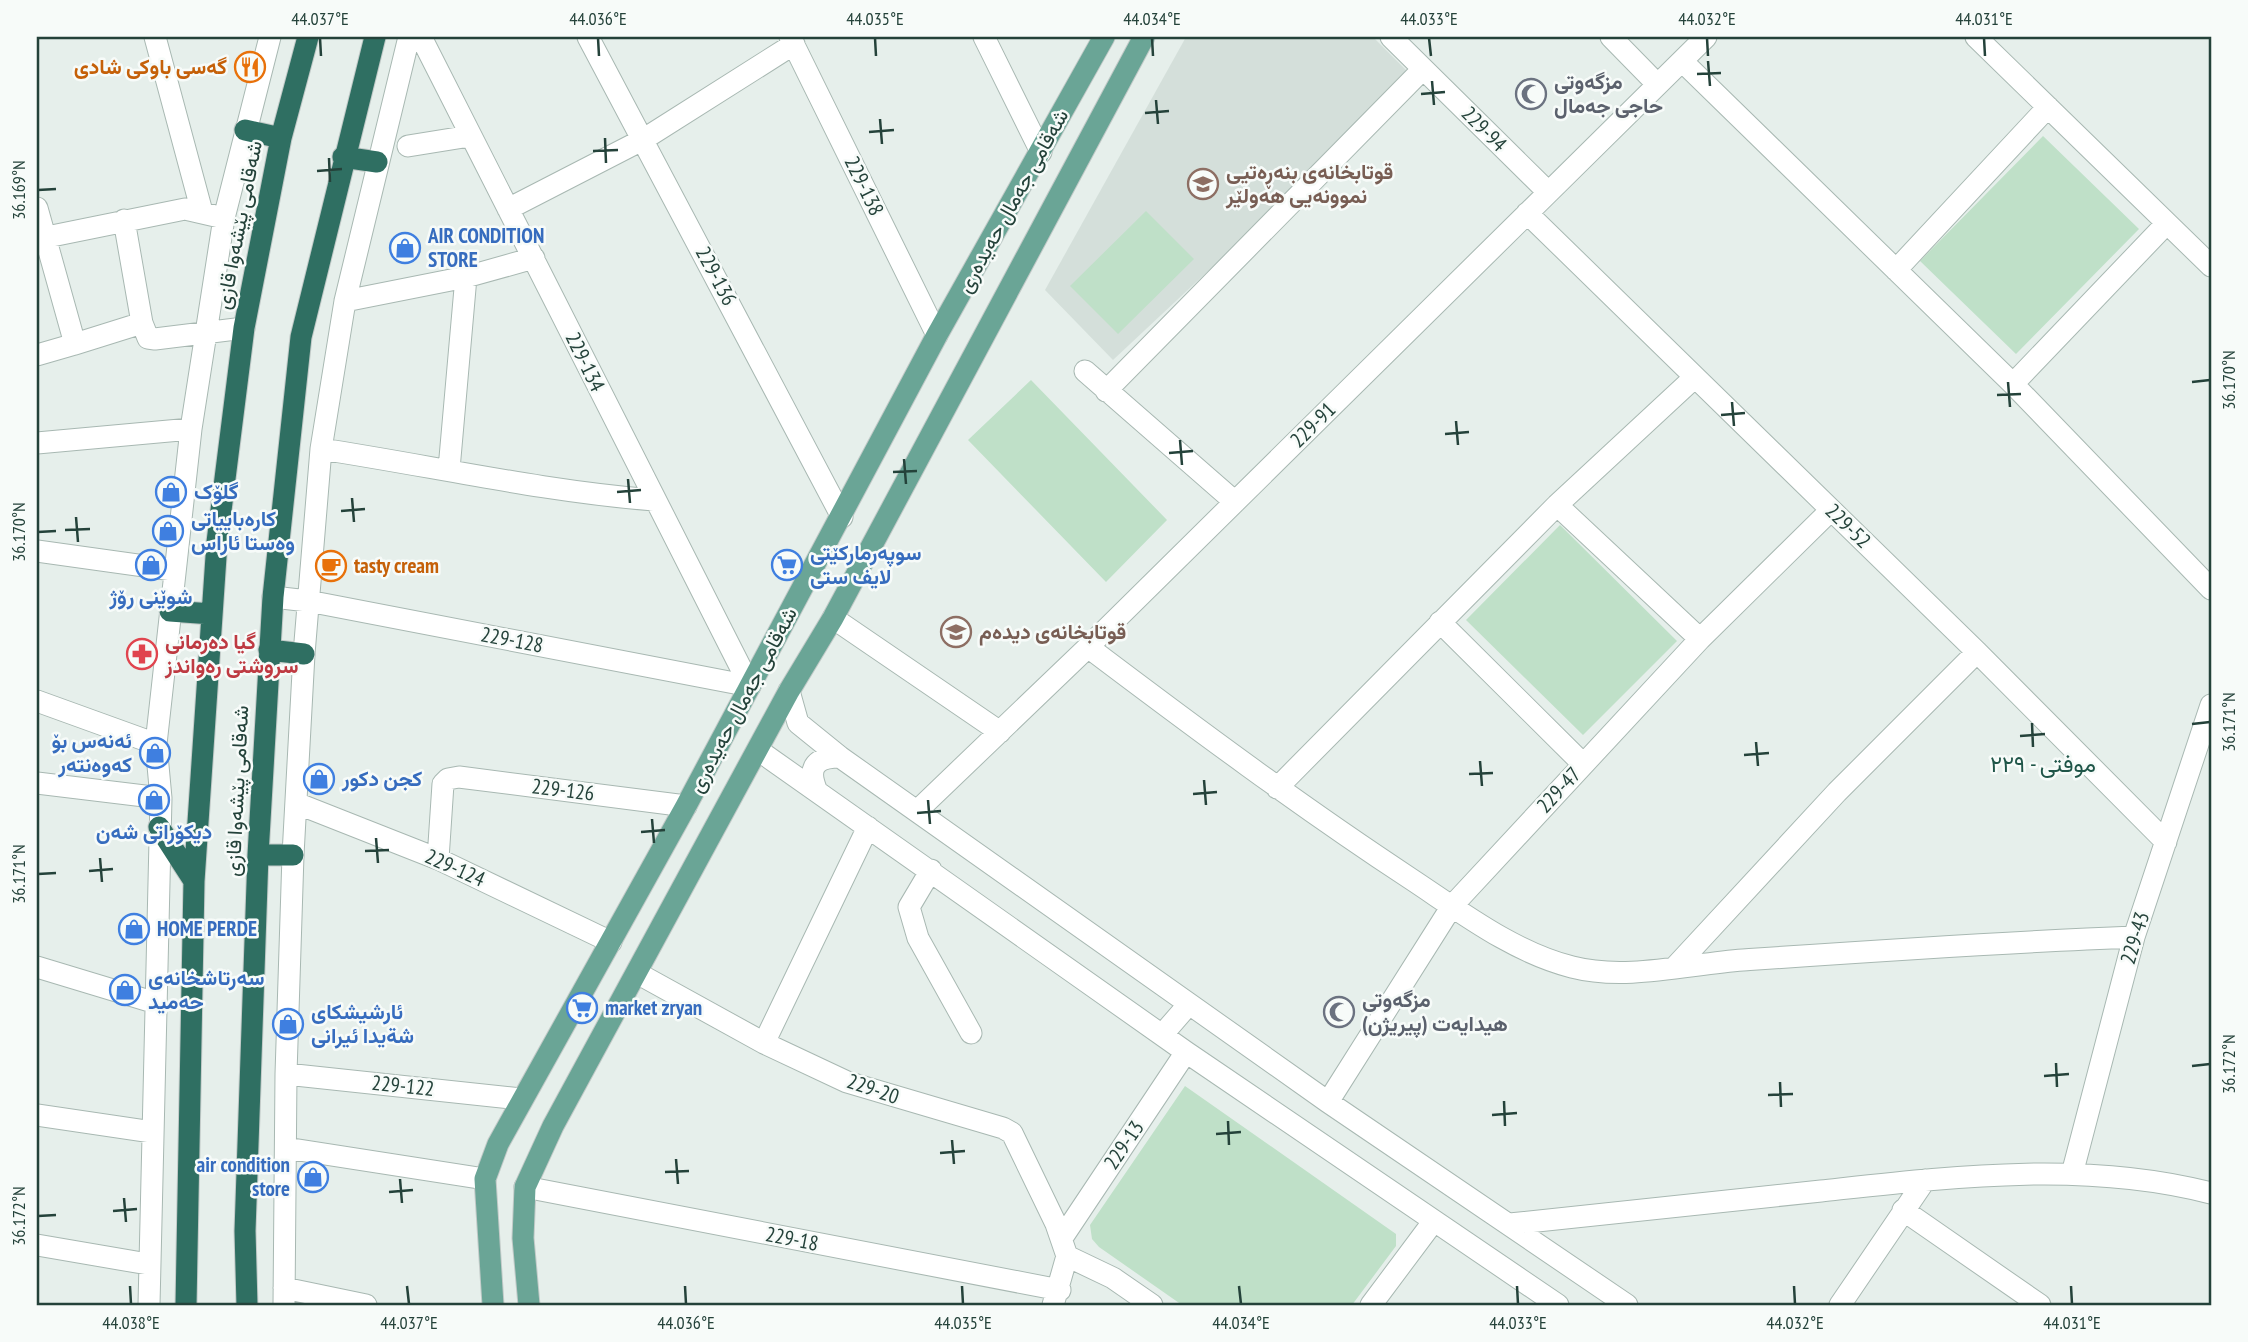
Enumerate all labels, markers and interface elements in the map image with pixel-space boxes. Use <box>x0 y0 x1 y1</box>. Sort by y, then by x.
text: 44.037°E <box>291 7 349 30</box>
text: 44.036°E <box>569 7 627 30</box>
text: 44.035°E <box>846 7 904 30</box>
text: 44.034°E <box>1123 7 1181 30</box>
text: 44.033°E <box>1400 7 1458 30</box>
text: 44.032°E <box>1678 7 1736 30</box>
text: 44.031°E <box>1955 7 2013 30</box>
restaurant icon: گەسی باوکی شادی <box>233 50 267 84</box>
place label: گەسی باوکی شادی <box>74 53 227 80</box>
place label: مزگەوتی حاجی جەمال <box>1554 68 1663 119</box>
mosque icon: مزگەوتی حاجی جەمال <box>1514 77 1548 111</box>
street label: 229-94 <box>1456 100 1513 157</box>
street label: شەقامی جەمال حەیدەری <box>951 104 1074 297</box>
street label: شەقامی پێشەوا قازی <box>209 138 269 312</box>
street label: 229-138 <box>839 152 890 220</box>
place label: قوتابخانەی بنەڕەتیی نموونەیی هەولێر <box>1225 158 1393 209</box>
text: 36.169°N <box>7 160 30 220</box>
school or university icon: قوتابخانەی بنەڕەتیی نموونەیی هەولێر <box>1186 167 1220 201</box>
place label: AIR CONDITION STORE <box>427 222 544 273</box>
shop icon: AIR CONDITION STORE <box>388 231 422 265</box>
street label: 229-136 <box>690 242 743 310</box>
street label: 229-134 <box>560 328 612 396</box>
text: 36.170°N <box>2217 350 2240 410</box>
street label: 229-91 <box>1284 396 1341 453</box>
shop icon: گلۆک <box>154 475 188 509</box>
place label: گلۆک <box>194 478 239 505</box>
street label: 229-52 <box>1820 497 1877 554</box>
text: 36.170°N <box>7 502 30 562</box>
place label: کارەباییاتی وەستا ئاراس <box>191 505 295 556</box>
shop icon: کارەباییاتی وەستا ئاراس <box>151 514 185 548</box>
place label: سوپەرمارکێتی لایف ستی <box>810 539 921 590</box>
shop icon: شوێنی رۆژ <box>134 548 168 582</box>
supermarket icon: سوپەرمارکێتی لایف ستی <box>770 548 804 582</box>
cafe icon: tasty cream <box>314 549 348 583</box>
place label: tasty cream <box>354 552 439 579</box>
place label: شوێنی رۆژ <box>108 583 193 610</box>
street label: شەقامی جەمال حەیدەری <box>682 602 803 797</box>
school or university icon: قوتابخانەی دیدەم <box>939 615 973 649</box>
place label: قوتابخانەی دیدەم <box>979 618 1126 646</box>
street label: 229-128 <box>479 620 546 659</box>
place label: گیا دەرمانی سروشتی رەواندز <box>164 628 299 679</box>
pharmacy icon: گیا دەرمانی سروشتی رەواندز <box>125 637 159 671</box>
text: 36.171°N <box>2217 692 2240 752</box>
street label: شەقامی پێشەوا قازی <box>219 705 255 877</box>
place label: ئەنەس بۆ کەوەنتەر <box>51 727 132 778</box>
shop icon: ئەنەس بۆ کەوەنتەر <box>138 736 172 770</box>
district label: موفتی - ٢٢٩ <box>1990 749 2096 779</box>
street label: 229-47 <box>1531 761 1587 818</box>
shop icon: كجن دكور <box>302 762 336 796</box>
place label: كجن دكور <box>341 765 422 792</box>
street label: 229-126 <box>530 772 596 807</box>
shop icon: دیکۆراتی شەن <box>137 783 171 817</box>
place label: دیکۆراتی شەن <box>96 818 212 845</box>
street label: 229-124 <box>421 842 490 893</box>
text: 36.171°N <box>7 844 30 904</box>
street label: 229-43 <box>2114 908 2155 967</box>
shop icon: HOME PERDE <box>117 912 151 946</box>
place label: HOME PERDE <box>157 915 257 942</box>
place label: سەرتاشخانەی حەمید <box>148 964 264 1015</box>
shop icon: سەرتاشخانەی حەمید <box>108 973 142 1007</box>
place label: مزگه‌وتی هیدایه‌ت (پیریژن) <box>1362 986 1508 1038</box>
supermarket icon: market zryan <box>565 991 599 1025</box>
place label: market zryan <box>605 994 702 1021</box>
mosque icon: مزگه‌وتی هیدایه‌ت (پیریژن) <box>1322 995 1356 1029</box>
place label: ئارشيشكاى شةيدا ئيرانى <box>311 998 414 1049</box>
shop icon: ئارشيشكاى شةيدا ئيرانى <box>271 1007 305 1041</box>
text: 36.172°N <box>2217 1034 2240 1094</box>
street label: 229-20 <box>844 1067 903 1110</box>
street label: 229-122 <box>370 1069 436 1102</box>
street label: 229-13 <box>1097 1115 1150 1174</box>
place label: air condition store <box>197 1151 290 1202</box>
shop icon: air condition store <box>296 1160 330 1194</box>
text: 36.172°N <box>7 1186 30 1246</box>
street label: 229-18 <box>763 1220 821 1257</box>
text: 44.038°E <box>102 1311 160 1334</box>
text: 44.037°E <box>380 1311 438 1334</box>
text: 44.036°E <box>657 1311 715 1334</box>
text: 44.035°E <box>934 1311 992 1334</box>
text: 44.034°E <box>1212 1311 1270 1334</box>
text: 44.033°E <box>1489 1311 1547 1334</box>
text: 44.032°E <box>1766 1311 1824 1334</box>
text: 44.031°E <box>2043 1311 2101 1334</box>

